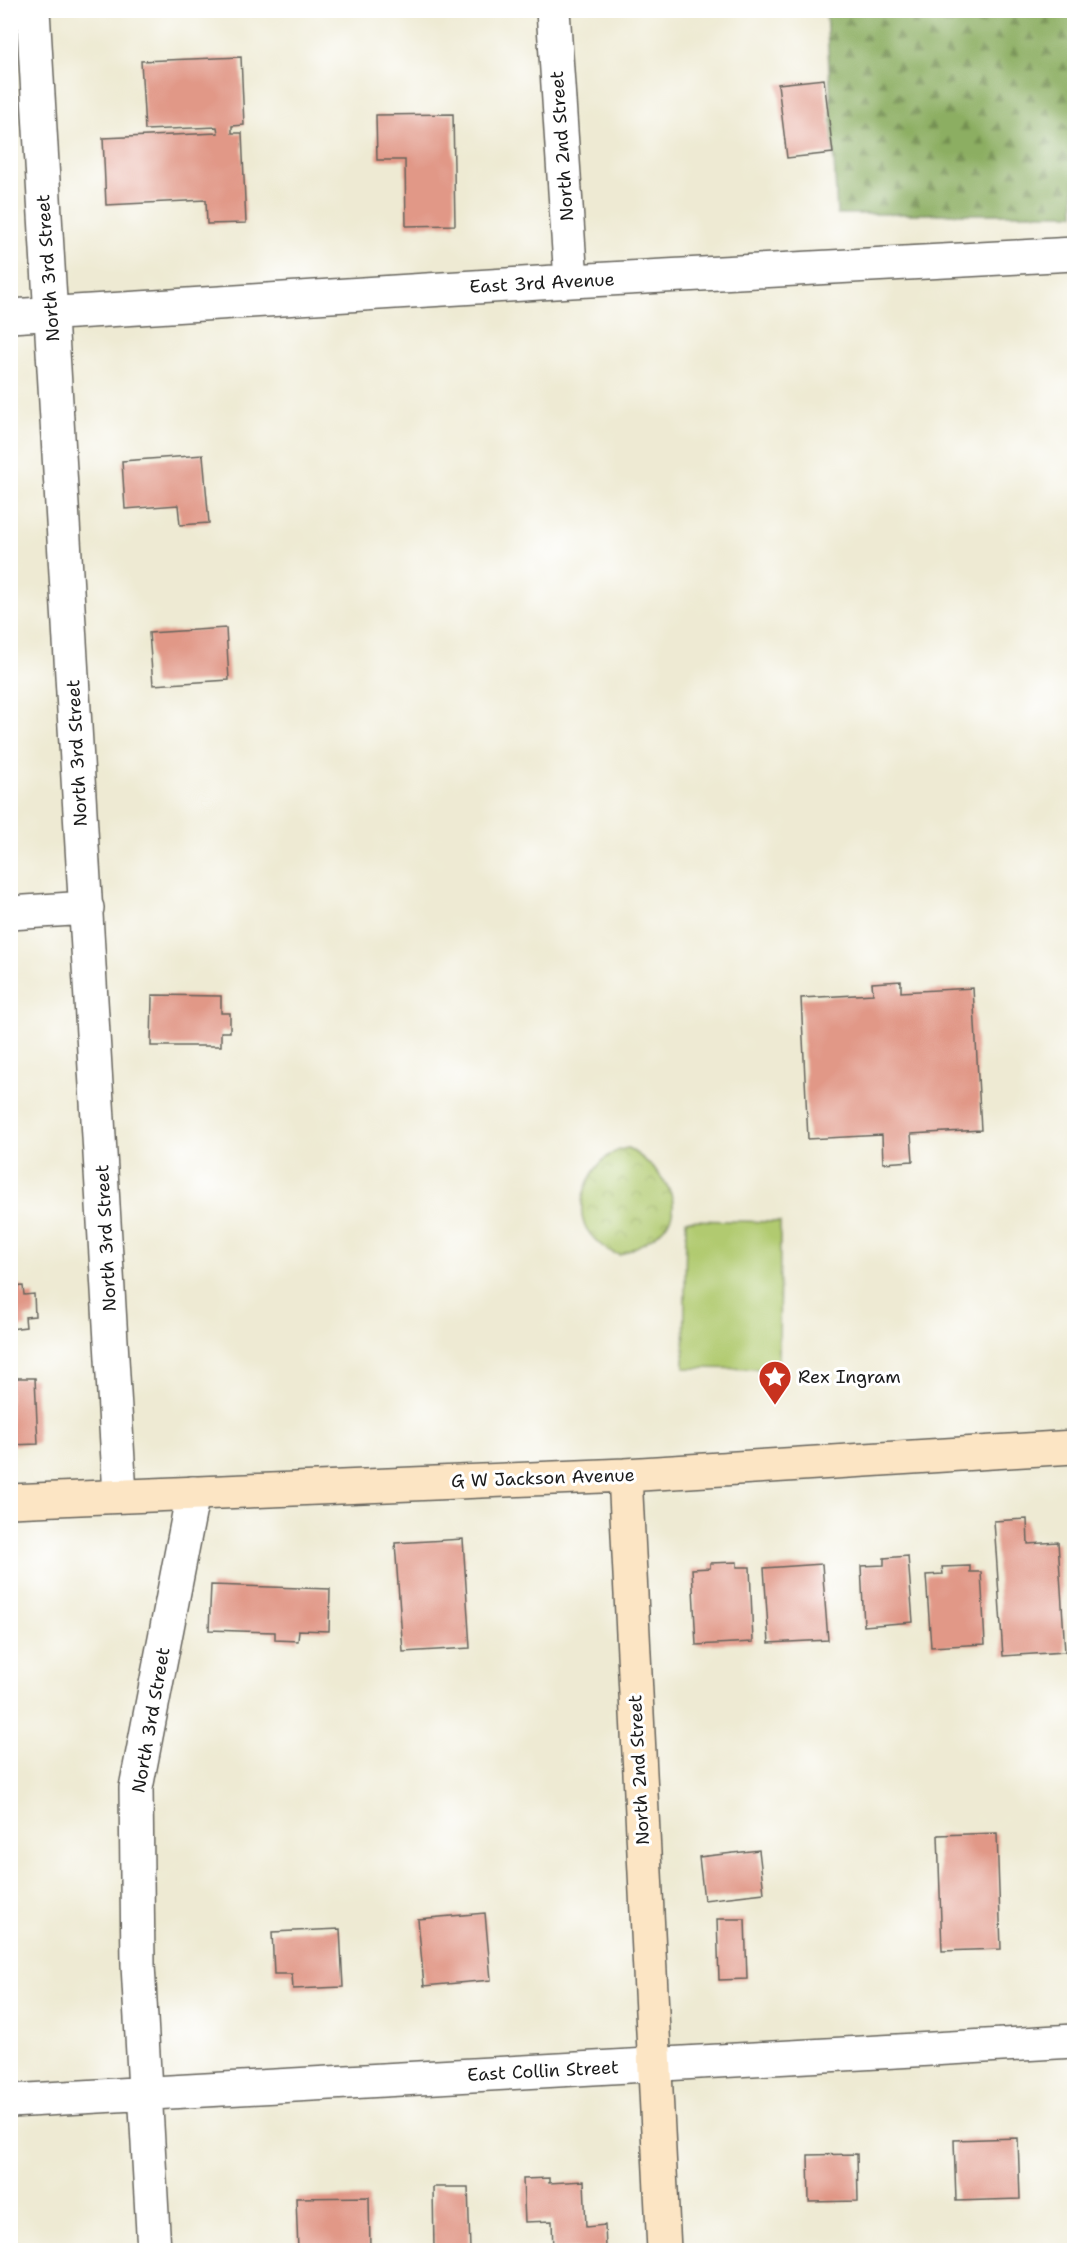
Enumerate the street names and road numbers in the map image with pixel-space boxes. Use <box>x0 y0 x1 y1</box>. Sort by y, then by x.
street label: North 2nd Street <box>545 70 579 222</box>
street label: North 3rd Street <box>31 193 65 342</box>
street label: East 3rd Avenue <box>469 267 615 299</box>
street label: North 3rd Street <box>61 679 93 827</box>
street label: North 3rd Street <box>90 1164 122 1312</box>
street label: G W Jackson Avenue <box>451 1463 635 1493</box>
street label: North 3rd Street <box>126 1645 176 1795</box>
street label: North 2nd Street <box>623 1694 655 1846</box>
street label: East Collin Street <box>467 2055 619 2087</box>

